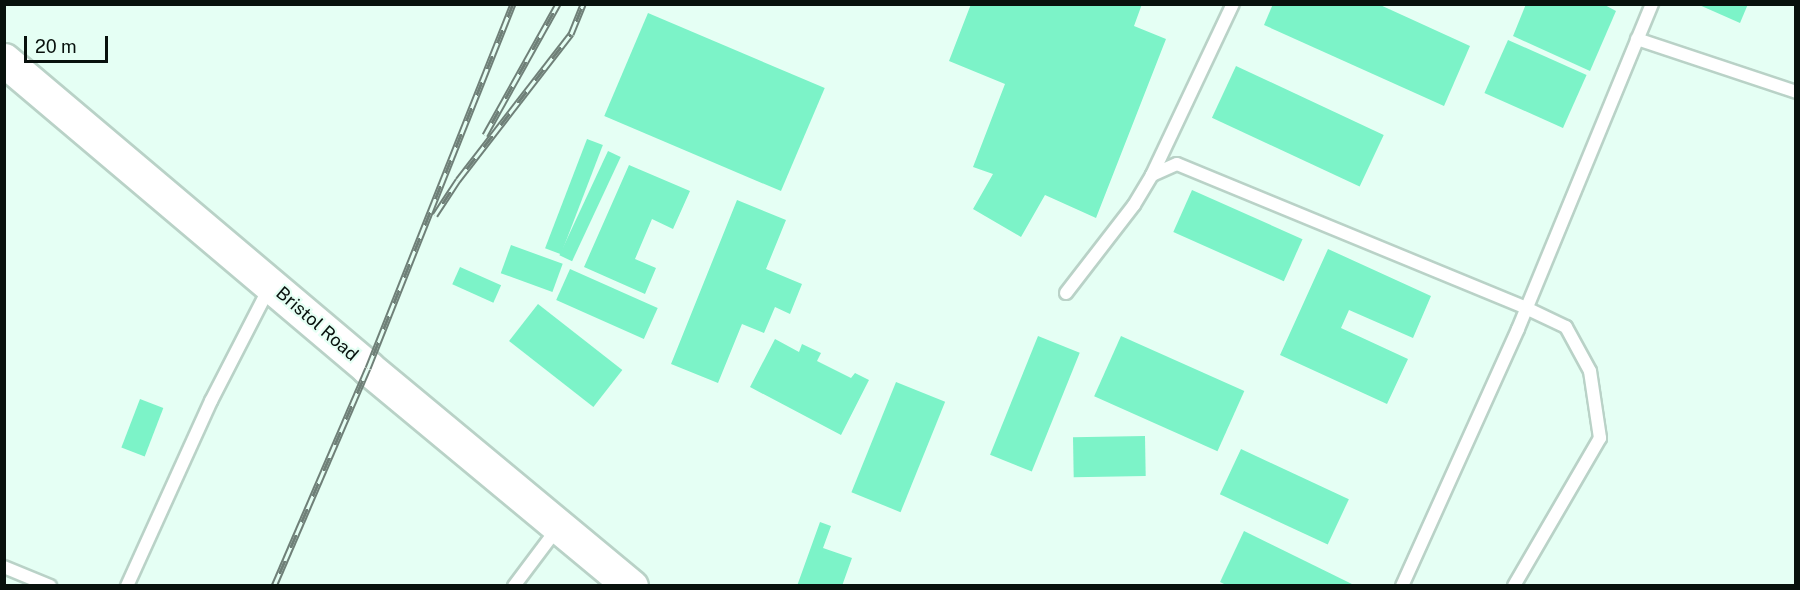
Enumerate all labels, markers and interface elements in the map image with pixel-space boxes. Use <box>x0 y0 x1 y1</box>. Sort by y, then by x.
scale bar <box>27 24 111 62</box>
text: 20 m <box>35 36 77 57</box>
street label: Bristol Road <box>271 282 363 366</box>

